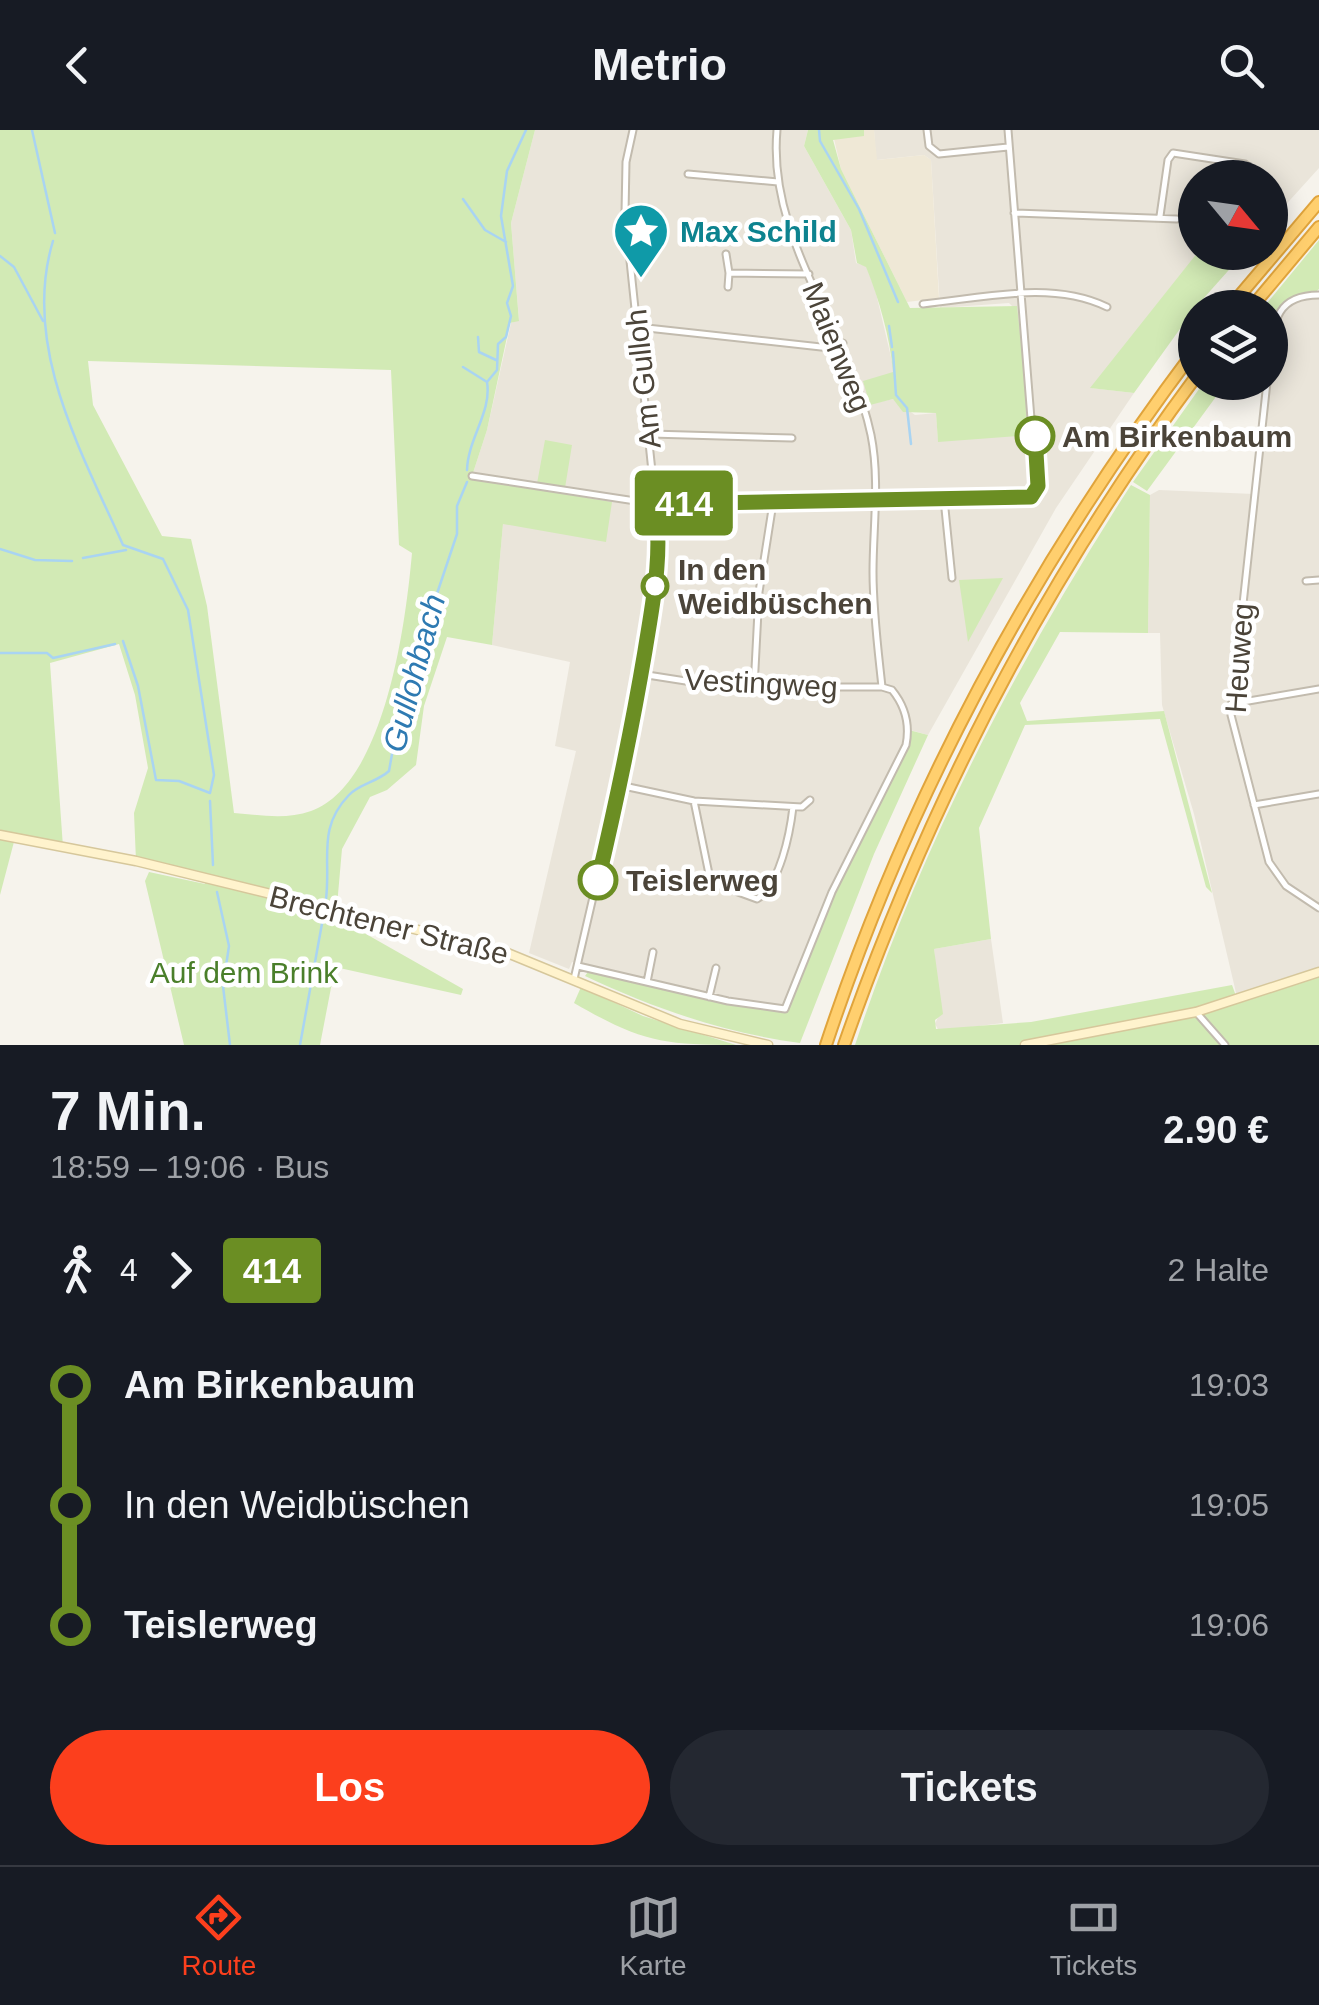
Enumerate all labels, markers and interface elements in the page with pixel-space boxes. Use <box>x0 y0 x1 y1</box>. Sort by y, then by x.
icon: back <box>50 38 105 93</box>
icon: search <box>1214 38 1269 93</box>
text: Metrio <box>592 39 727 90</box>
north arrow <box>1178 160 1288 270</box>
map controls <box>1178 160 1288 400</box>
place icon: Max Schild <box>611 201 671 280</box>
place label: Max Schild <box>680 215 837 248</box>
street label: Maienweg <box>796 277 878 417</box>
button: layers <box>1178 290 1288 400</box>
street label: Am Gulloh <box>619 308 667 450</box>
marker: Am Birkenbaum <box>1016 417 1054 455</box>
place label: Am Birkenbaum <box>1062 420 1292 453</box>
line badge: 414 <box>626 470 742 536</box>
text: 414 <box>655 484 713 523</box>
place label: In den Weidbüschen <box>678 553 872 620</box>
marker: In den Weidbüschen <box>642 573 668 599</box>
water label: Gullohbach <box>376 590 452 756</box>
street label: Heuweg <box>1219 602 1259 714</box>
street label: Vestingweg <box>684 663 838 703</box>
marker: Teislerweg <box>579 861 617 899</box>
place label: Teislerweg <box>626 864 779 897</box>
street label: Brechtener Straße <box>266 879 512 971</box>
park label: Auf dem Brink <box>150 956 339 989</box>
text: 7 Min. <box>50 1080 206 1142</box>
text: 2.90 € <box>1163 1109 1269 1151</box>
text: 18:59 – 19:06 · Bus <box>50 1149 329 1185</box>
icon: walk <box>50 1243 105 1298</box>
icon: forward <box>153 1243 208 1298</box>
text: 414 <box>243 1251 301 1290</box>
text: 4 <box>120 1252 138 1288</box>
text: 2 Halte <box>1168 1252 1269 1288</box>
text: Am Birkenbaum <box>124 1364 415 1406</box>
text: 19:03 <box>1189 1367 1269 1403</box>
text: In den Weidbüschen <box>124 1484 470 1526</box>
text: 19:05 <box>1189 1487 1269 1523</box>
text: Teislerweg <box>124 1604 318 1646</box>
text: 19:06 <box>1189 1607 1269 1643</box>
button: Los <box>50 1730 650 1845</box>
button: Tickets <box>670 1730 1269 1845</box>
tab: Route <box>182 1890 256 1982</box>
tab: Karte <box>620 1890 687 1982</box>
tab: Tickets <box>1050 1890 1137 1982</box>

